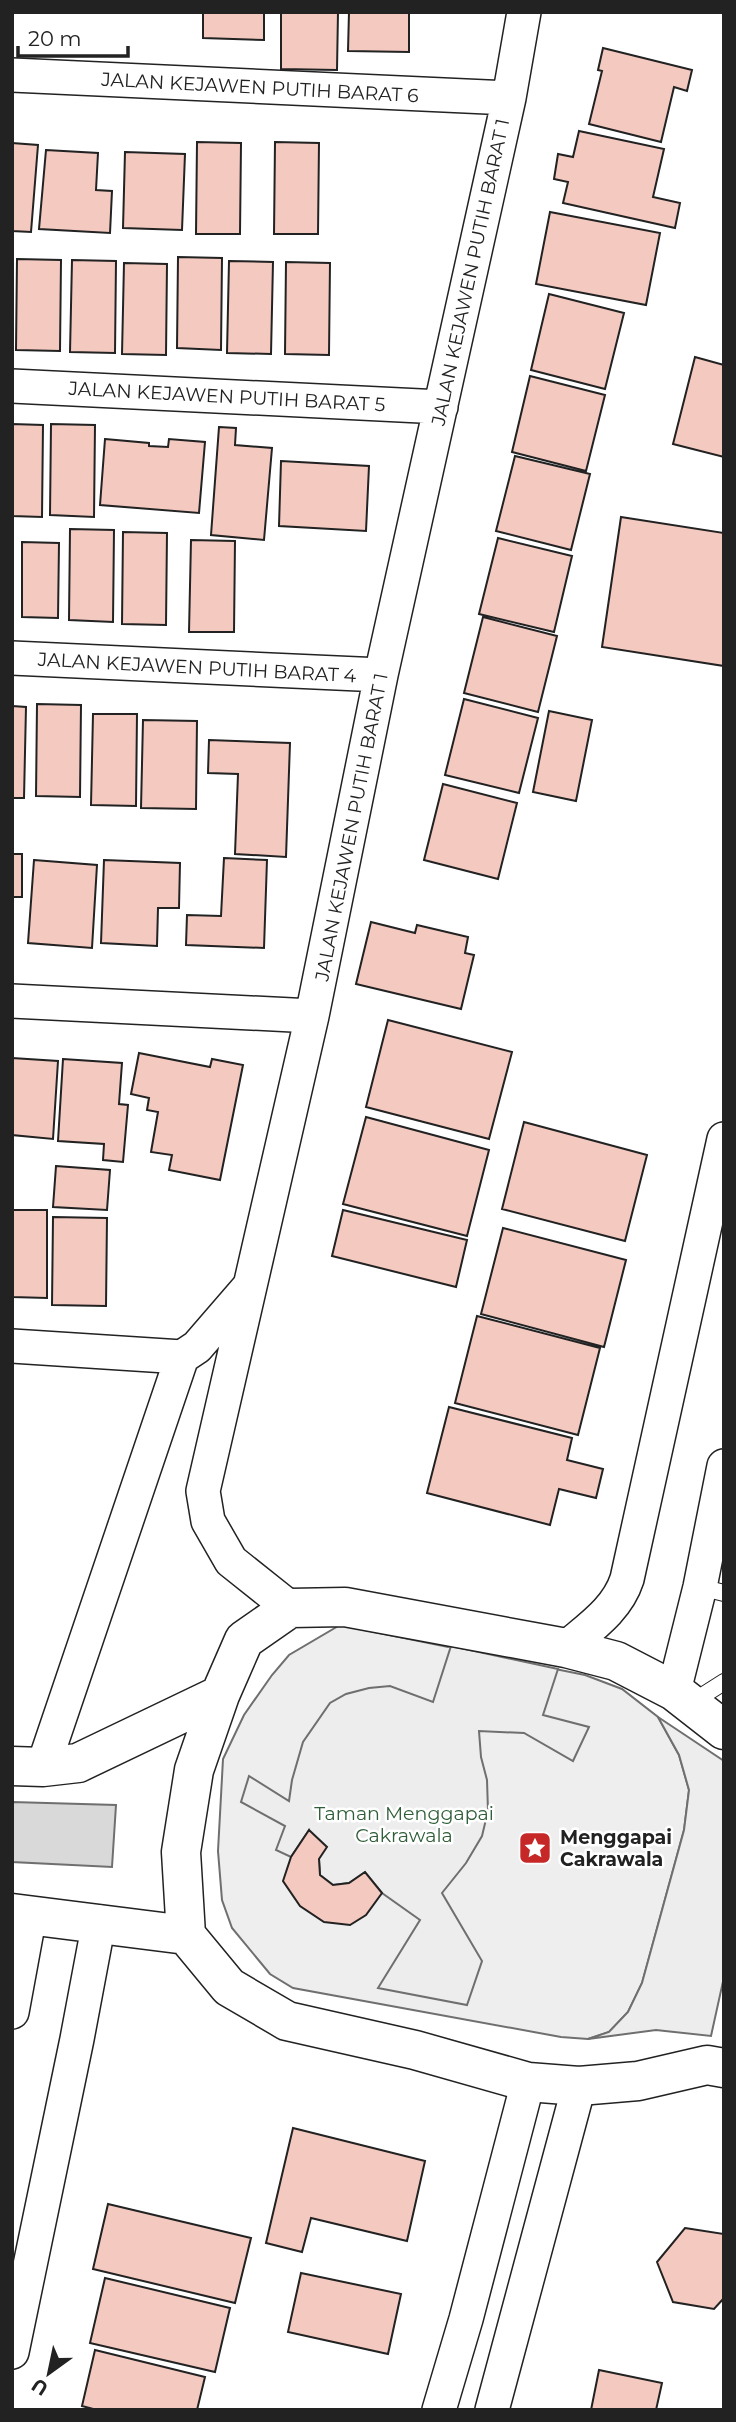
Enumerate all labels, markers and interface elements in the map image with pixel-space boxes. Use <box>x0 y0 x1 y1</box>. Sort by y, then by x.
scale bar <box>18 14 128 58</box>
text: 20 m <box>28 26 82 51</box>
street label: JALAN KEJAWEN PUTIH BARAT 6 <box>100 68 419 107</box>
street label: JALAN KEJAWEN PUTIH BARAT 1 <box>426 117 514 429</box>
street label: JALAN KEJAWEN PUTIH BARAT 5 <box>67 377 386 416</box>
street label: JALAN KEJAWEN PUTIH BARAT 4 <box>36 648 357 687</box>
street label: JALAN KEJAWEN PUTIH BARAT 1 <box>310 671 393 984</box>
park label: Taman Menggapai Cakrawala <box>314 1802 494 1847</box>
place label: Menggapai Cakrawala <box>560 1826 672 1871</box>
place icon: Menggapai Cakrawala <box>516 1829 554 1867</box>
north arrow <box>14 2338 84 2408</box>
text: U <box>27 2373 53 2401</box>

